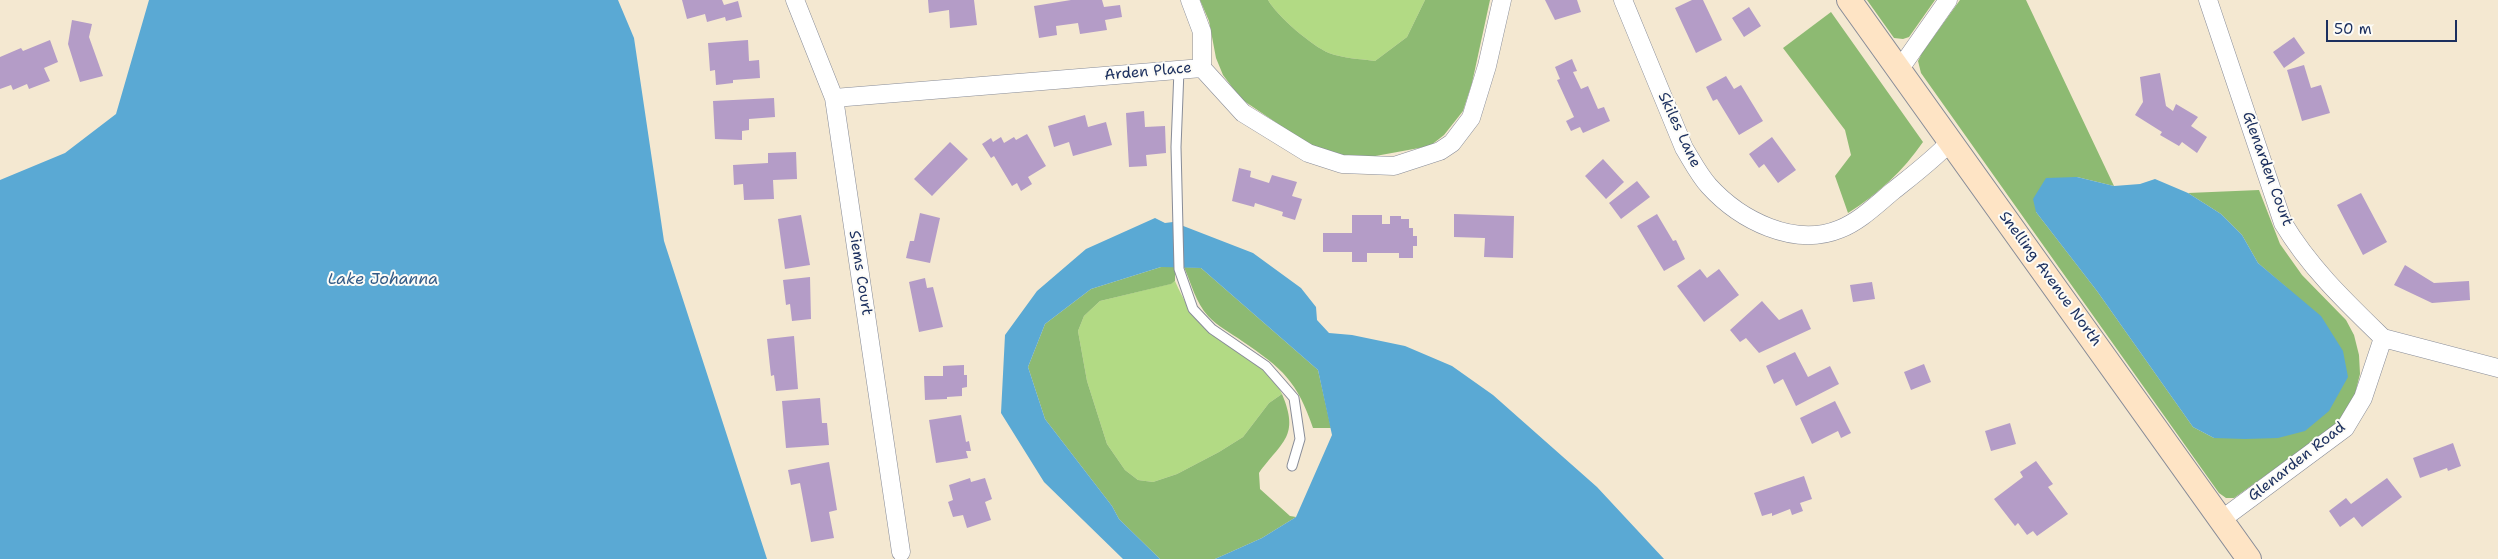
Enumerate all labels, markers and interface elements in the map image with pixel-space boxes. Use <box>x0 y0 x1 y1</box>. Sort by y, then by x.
scale bar <box>2328 10 2459 42</box>
text: 50 m <box>2334 19 2372 39</box>
street label: Arden Place <box>1104 59 1192 85</box>
street label: Skiles Lane <box>1654 90 1704 170</box>
street label: Glenarden Court <box>2238 109 2296 229</box>
street label: Snelling Avenue North <box>1995 208 2105 350</box>
street label: Siems Court <box>844 229 876 317</box>
water label: Lake Johanna <box>328 270 438 290</box>
street label: Glenarden Road <box>2245 418 2349 506</box>

